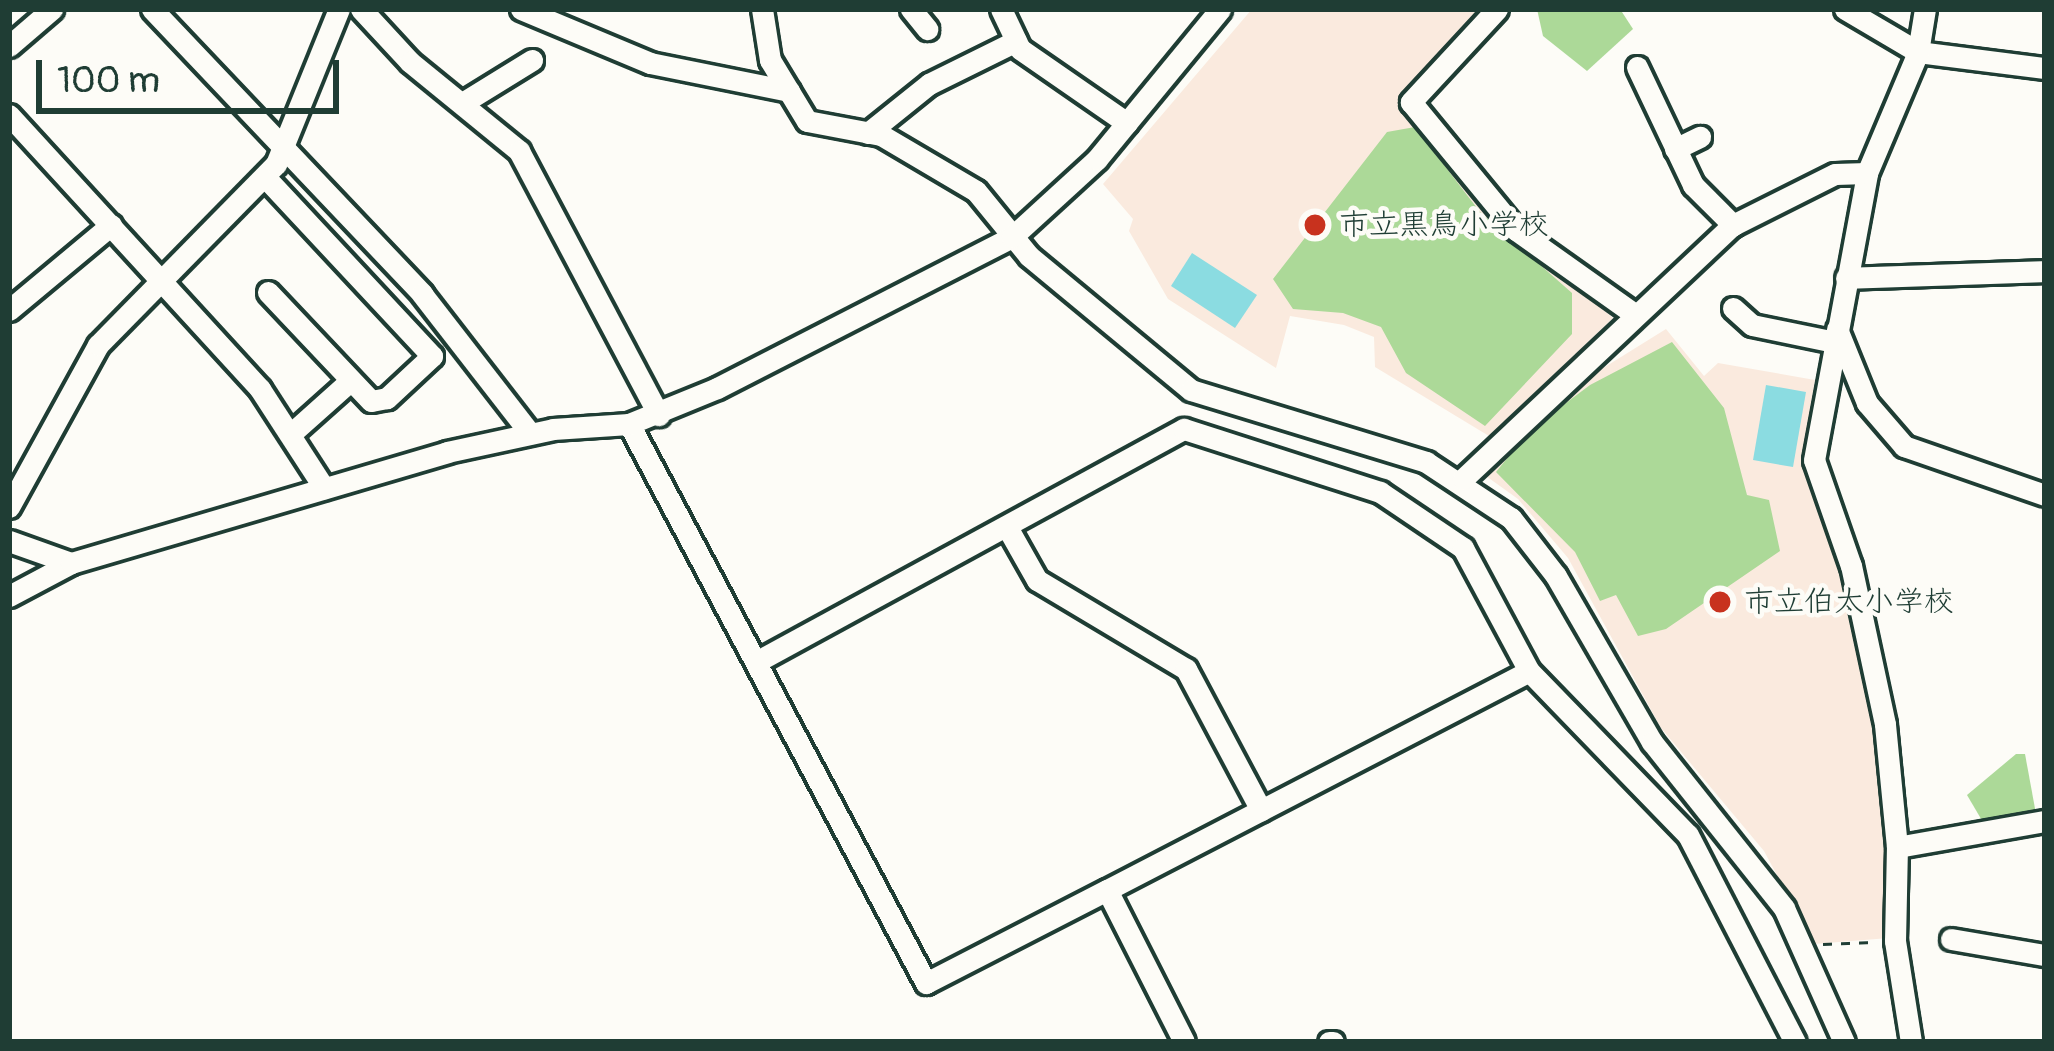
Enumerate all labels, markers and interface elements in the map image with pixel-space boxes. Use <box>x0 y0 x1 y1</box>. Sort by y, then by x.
scale bar <box>42 36 345 110</box>
text: 100 m <box>57 58 160 103</box>
place label: 市立黒鳥小学校 <box>1339 207 1549 243</box>
marker: 市立黒鳥小学校 <box>1302 212 1328 238</box>
place label: 市立伯太小学校 <box>1744 584 1954 620</box>
marker: 市立伯太小学校 <box>1707 589 1733 615</box>

